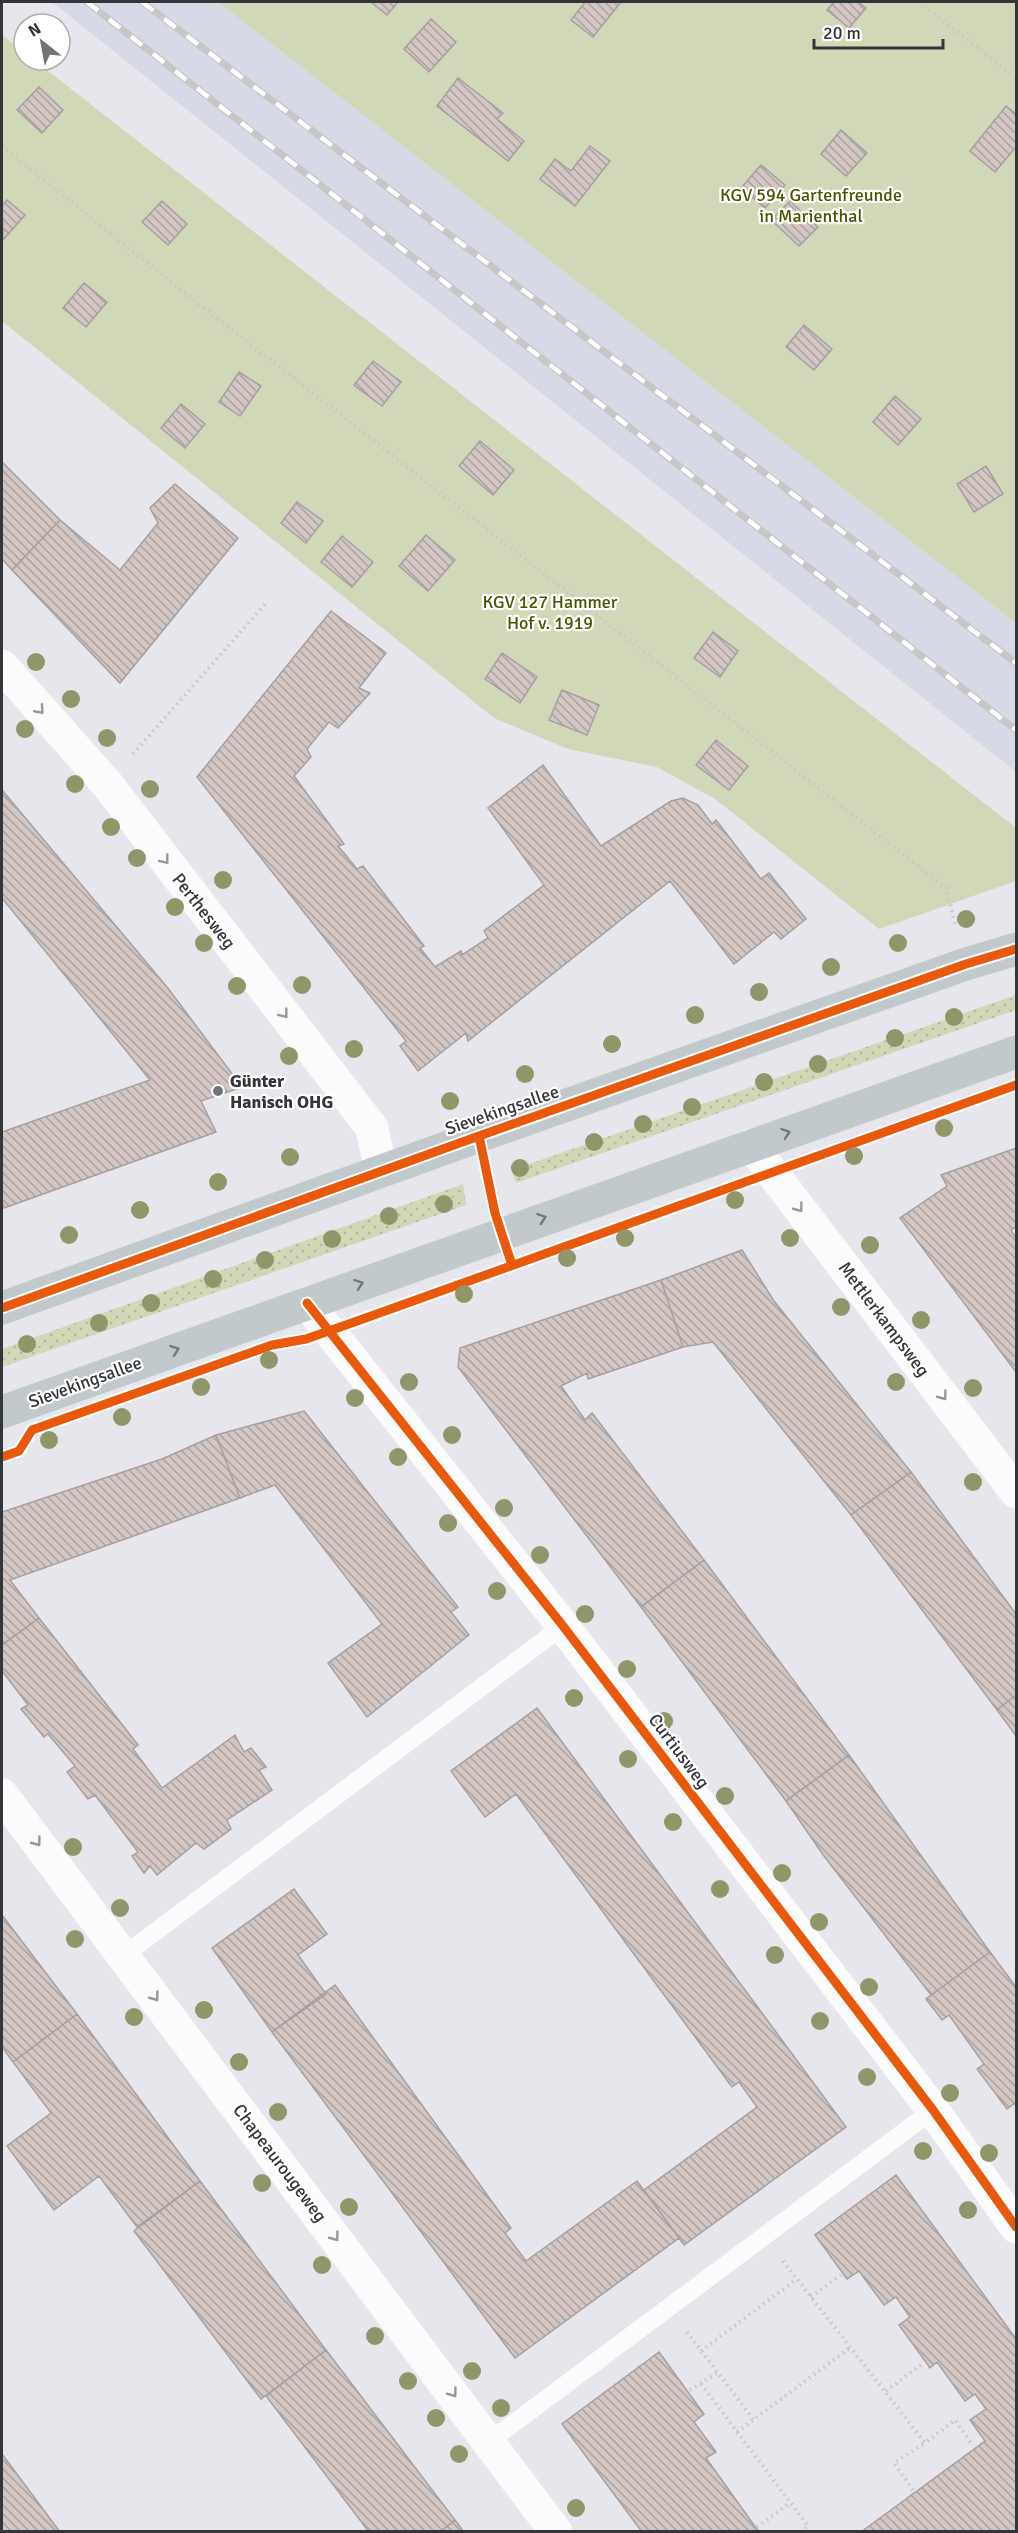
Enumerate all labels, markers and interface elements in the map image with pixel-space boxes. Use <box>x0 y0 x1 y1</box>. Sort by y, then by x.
north arrow <box>12 12 72 72</box>
scale bar <box>814 12 943 50</box>
text: N <box>25 19 45 41</box>
text: 20 m <box>823 22 861 44</box>
park label: KGV 594 Gartenfreunde in Marienthal <box>720 184 902 227</box>
park label: KGV 127 Hammer Hof v. 1919 <box>483 591 618 634</box>
one-way arrow <box>33 703 44 713</box>
one-way arrow <box>158 853 169 864</box>
street label: Perthesweg <box>168 869 240 953</box>
one-way arrow <box>277 1007 288 1018</box>
place label: Günter Hanisch OHG <box>230 1070 333 1113</box>
street label: Sievekingsallee <box>442 1080 562 1140</box>
marker: Günter Hanisch OHG <box>211 1084 225 1098</box>
one-way arrow <box>780 1128 791 1141</box>
one-way arrow <box>792 1202 803 1213</box>
one-way arrow <box>536 1213 547 1226</box>
street label: Mettlerkampsweg <box>834 1257 934 1381</box>
one-way arrow <box>353 1278 364 1291</box>
one-way arrow <box>169 1344 180 1357</box>
street label: Sievekingsallee <box>25 1351 145 1413</box>
one-way arrow <box>936 1390 947 1401</box>
street label: Curtiusweg <box>644 1709 714 1793</box>
one-way arrow <box>30 1835 41 1846</box>
one-way arrow <box>147 1991 158 2002</box>
street label: Chapeaurougeweg <box>228 2100 332 2226</box>
one-way arrow <box>328 2230 339 2241</box>
one-way arrow <box>446 2386 457 2397</box>

